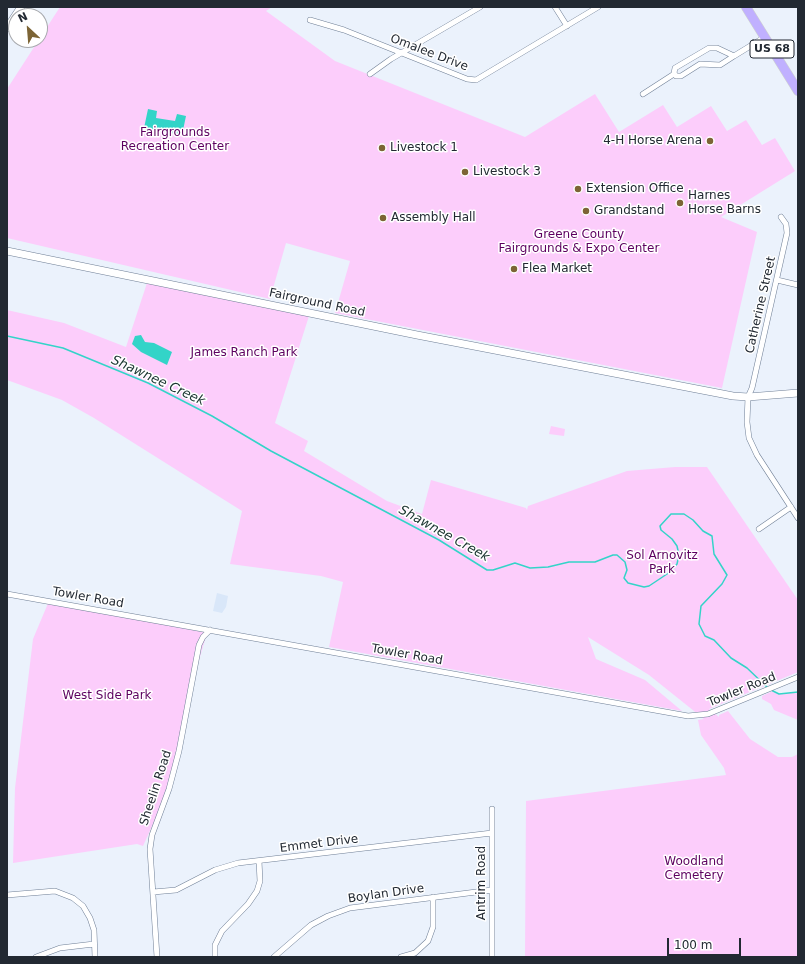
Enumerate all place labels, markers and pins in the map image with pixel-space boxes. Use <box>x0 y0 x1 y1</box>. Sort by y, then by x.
place label: 4-H Horse Arena <box>603 134 702 148</box>
marker: 4-H Horse Arena <box>705 136 715 146</box>
place label: Livestock 1 <box>390 141 458 155</box>
marker: Livestock 1 <box>377 143 387 153</box>
place label: Livestock 3 <box>473 165 541 179</box>
marker: Livestock 3 <box>460 167 470 177</box>
place label: Extension Office <box>586 182 684 196</box>
marker: Extension Office <box>573 184 583 194</box>
place label: Harnes Horse Barns <box>688 189 761 217</box>
marker: Harnes Horse Barns <box>675 198 685 208</box>
place label: Grandstand <box>594 204 664 218</box>
marker: Grandstand <box>581 206 591 216</box>
place label: Assembly Hall <box>391 211 476 225</box>
marker: Assembly Hall <box>378 213 388 223</box>
place label: Flea Market <box>522 262 592 276</box>
marker: Flea Market <box>509 264 519 274</box>

